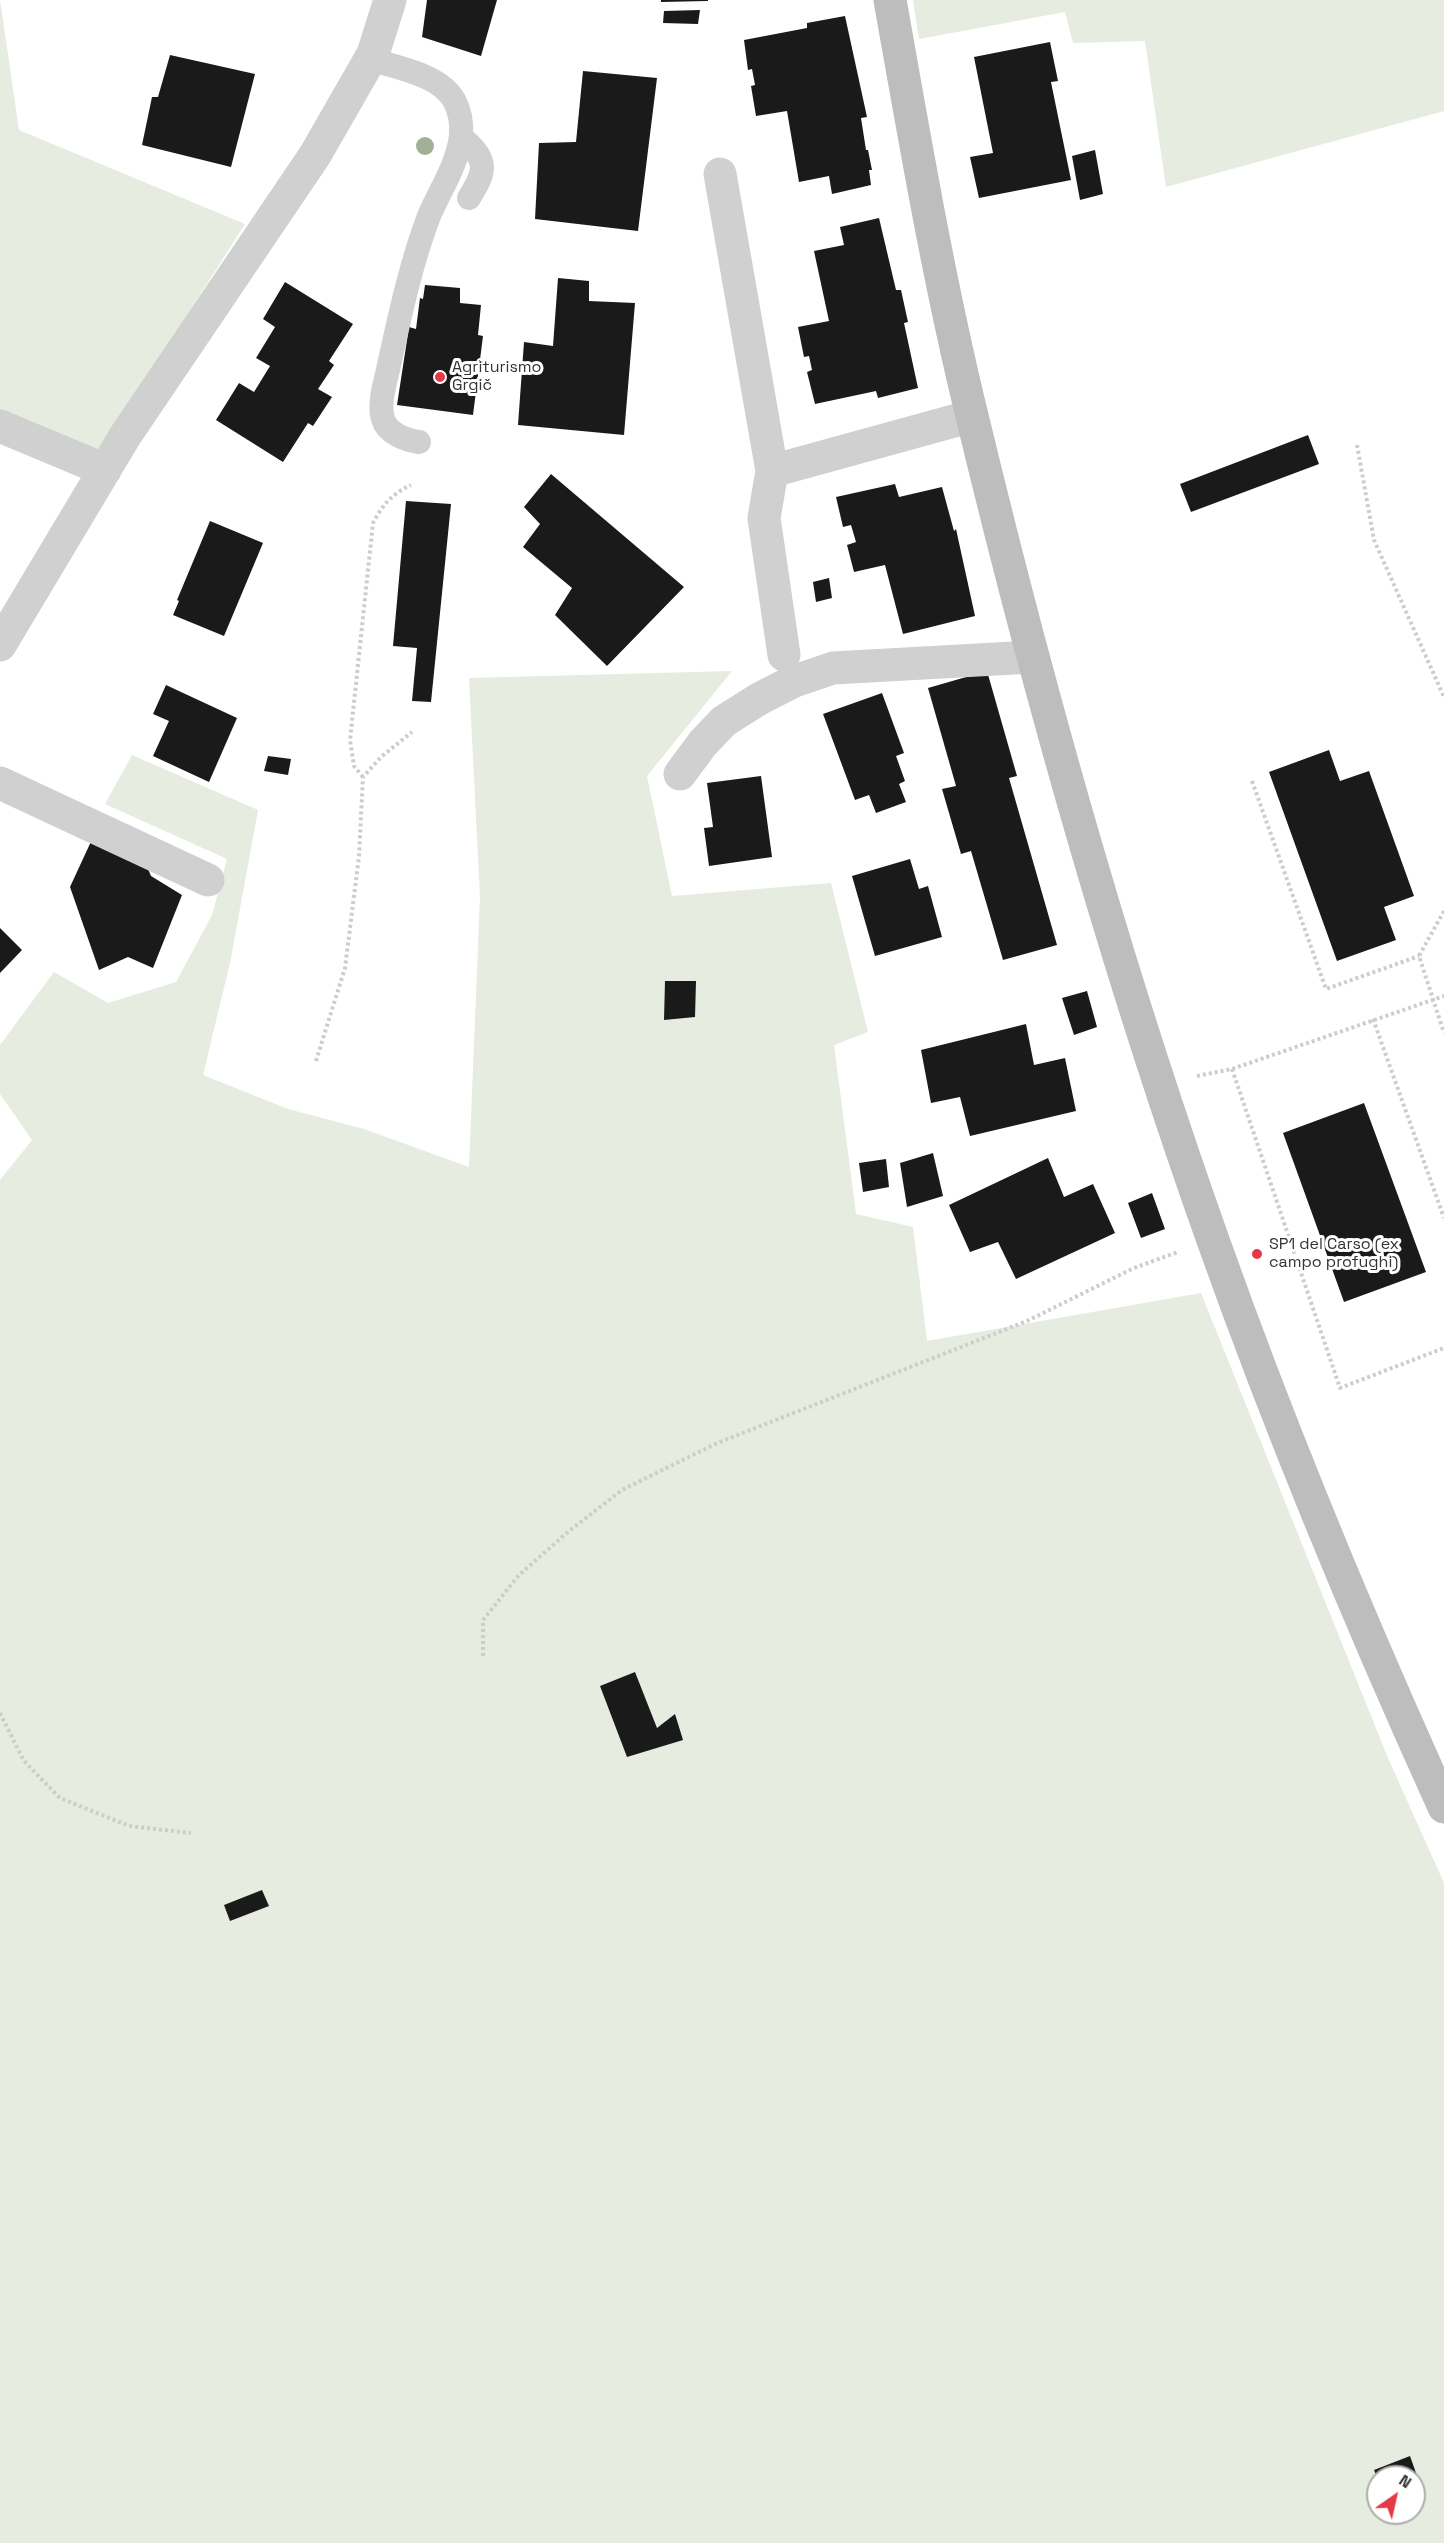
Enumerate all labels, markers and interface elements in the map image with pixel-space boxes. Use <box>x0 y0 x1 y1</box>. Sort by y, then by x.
place label: Agriturismo Grgič <box>452 358 541 396</box>
marker: Agriturismo Grgič <box>433 370 447 384</box>
place label: SP1 del Carso (ex campo profughi) <box>1269 1235 1399 1273</box>
marker: SP1 del Carso (ex campo profughi) <box>1250 1247 1264 1261</box>
north arrow <box>1366 2465 1426 2525</box>
text: N <box>1395 2470 1416 2493</box>

